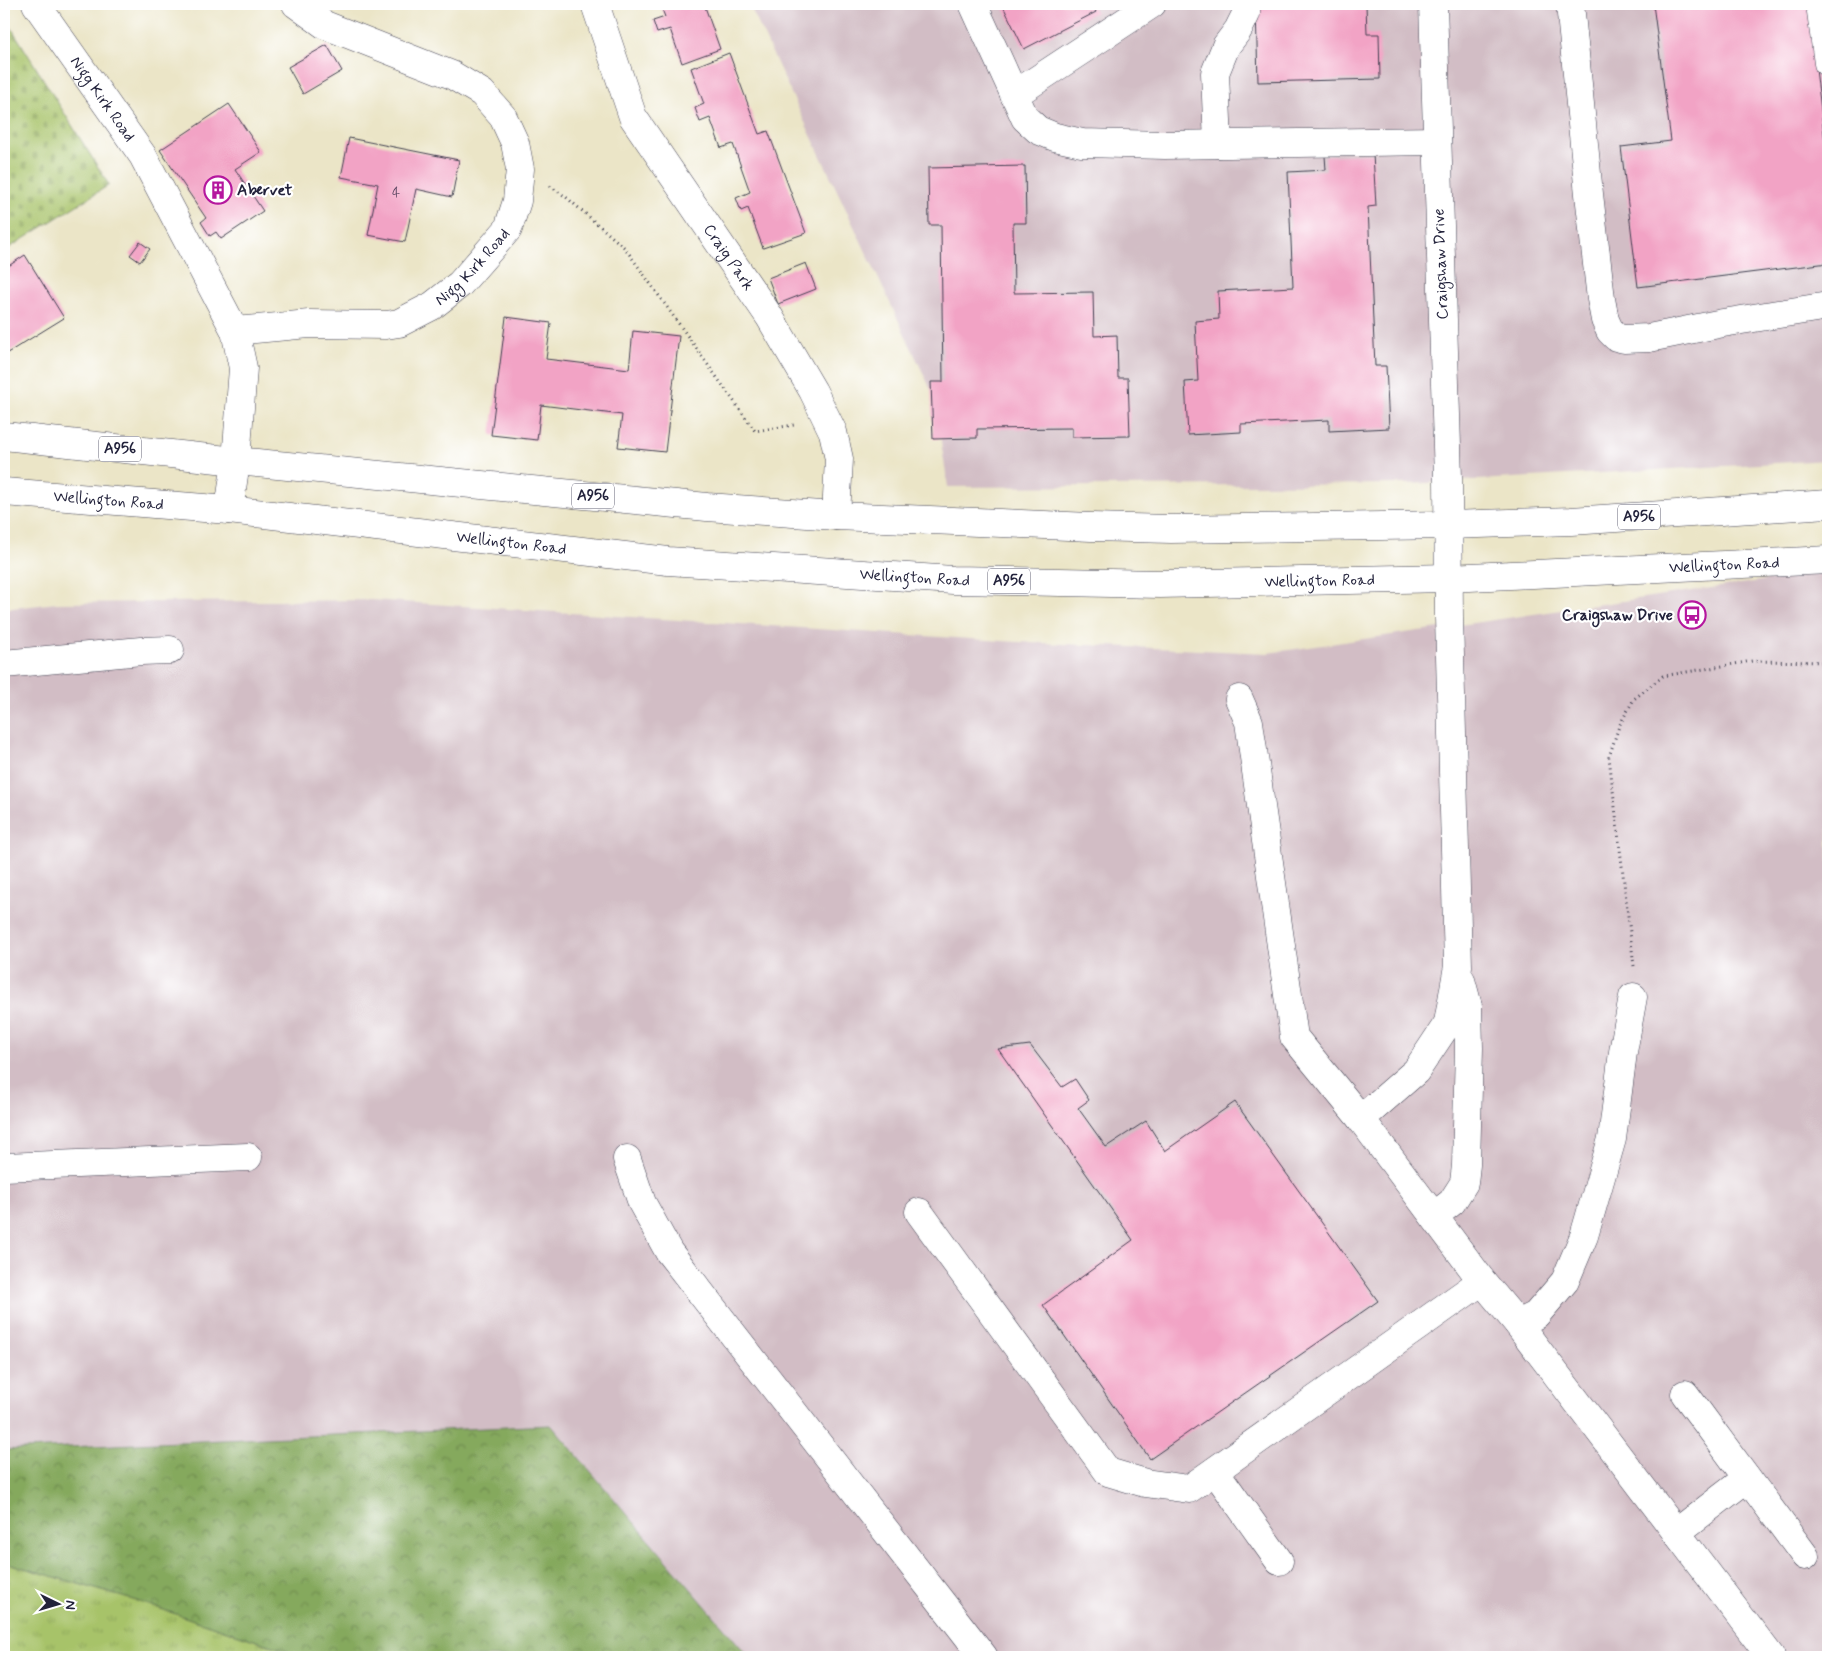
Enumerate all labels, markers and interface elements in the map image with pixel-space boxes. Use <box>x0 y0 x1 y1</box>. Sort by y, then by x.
street label: Nigg Kirk Road <box>65 52 140 146</box>
building icon: Abervet <box>203 175 233 205</box>
place label: Abervet <box>237 180 293 201</box>
house number: 4 <box>392 184 400 202</box>
street label: Craigshaw Drive <box>1429 208 1454 320</box>
street label: Craig Park <box>699 220 759 295</box>
street label: Nigg Kirk Road <box>431 224 514 310</box>
road number: A956 <box>99 436 141 462</box>
road number: A956 <box>572 484 614 508</box>
street label: Wellington Road <box>53 485 165 515</box>
road number: A956 <box>1618 504 1660 530</box>
street label: Wellington Road <box>455 526 568 560</box>
street label: Wellington Road <box>1668 552 1780 578</box>
street label: Wellington Road <box>859 563 970 591</box>
road number: A956 <box>988 568 1030 594</box>
street label: Wellington Road <box>1264 569 1375 592</box>
bus stop icon: Craigshaw Drive <box>1677 600 1707 630</box>
place label: Craigshaw Drive <box>1562 605 1673 628</box>
north arrow <box>32 1578 82 1628</box>
text: N <box>61 1600 79 1610</box>

